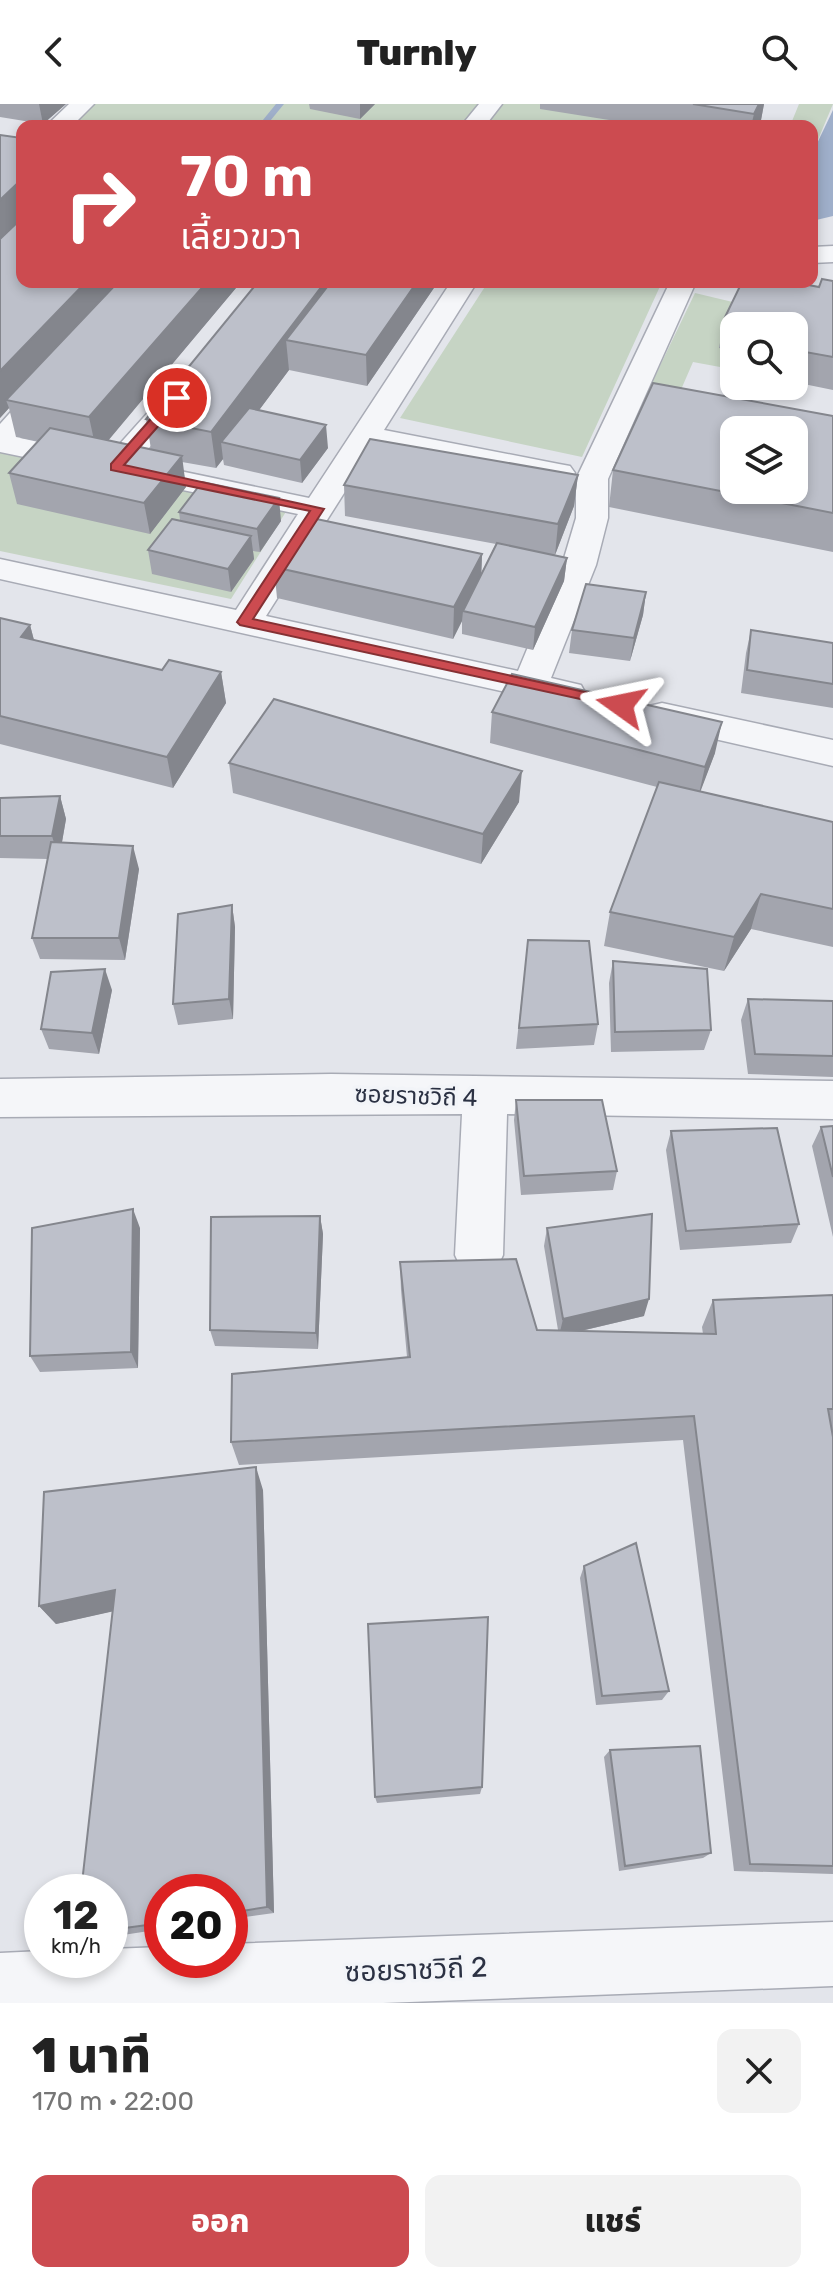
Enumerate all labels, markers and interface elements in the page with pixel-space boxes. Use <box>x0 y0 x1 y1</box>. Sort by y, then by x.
icon: back <box>32 30 76 74</box>
icon: search <box>757 30 801 74</box>
text: Turnly <box>356 31 477 74</box>
text: 70 m <box>180 144 313 210</box>
icon: right <box>48 152 152 256</box>
text: เลี้ยวขวา <box>180 215 302 258</box>
map controls <box>720 312 808 504</box>
button: search <box>720 312 808 400</box>
pin <box>143 364 211 432</box>
icon: arrive <box>155 376 199 420</box>
button: layers <box>720 416 808 504</box>
position arrow <box>579 663 663 747</box>
street label: ซอยราชวิถี 4 <box>354 1080 478 1112</box>
speed limit sign: 20 <box>144 1874 248 1978</box>
text: 12 <box>53 1892 99 1939</box>
text: km/h <box>51 1934 101 1958</box>
street label: ซอยราชวิถี 2 <box>344 1951 488 1988</box>
text: 1 นาที <box>32 2027 151 2084</box>
button: close <box>717 2029 801 2113</box>
text: 170 m · 22:00 <box>32 2086 194 2117</box>
button: ออก <box>32 2175 409 2267</box>
button: แชร์ <box>425 2175 801 2267</box>

